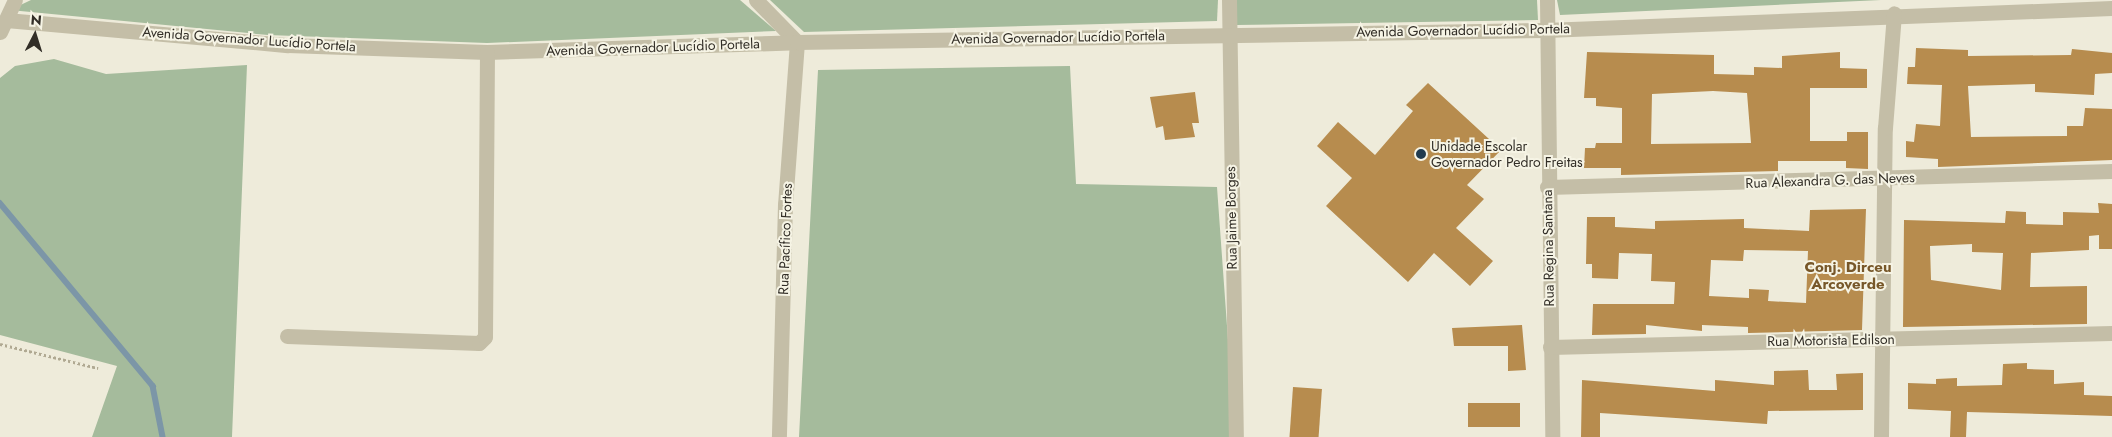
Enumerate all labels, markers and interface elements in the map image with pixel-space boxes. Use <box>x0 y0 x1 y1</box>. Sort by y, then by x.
north arrow <box>10 10 60 60</box>
text: N <box>30 10 43 31</box>
street label: Avenida Governador Lucídio Portela <box>1356 20 1570 40</box>
street label: Avenida Governador Lucídio Portela <box>142 23 356 55</box>
street label: Avenida Governador Lucídio Portela <box>951 27 1165 47</box>
street label: Avenida Governador Lucídio Portela <box>546 35 760 59</box>
place label: Unidade Escolar Governador Pedro Freitas <box>1431 138 1583 170</box>
marker: Unidade Escolar Governador Pedro Freitas <box>1415 148 1427 160</box>
street label: Rua Jaime Borges <box>1222 166 1240 270</box>
street label: Rua Alexandra G. das Neves <box>1745 169 1915 191</box>
street label: Rua Pacífico Fortes <box>775 183 795 295</box>
street label: Rua Regina Santana <box>1539 189 1557 307</box>
district label: Conj. Dirceu Arcoverde <box>1804 258 1892 293</box>
street label: Rua Motorista Edilson <box>1767 330 1895 350</box>

